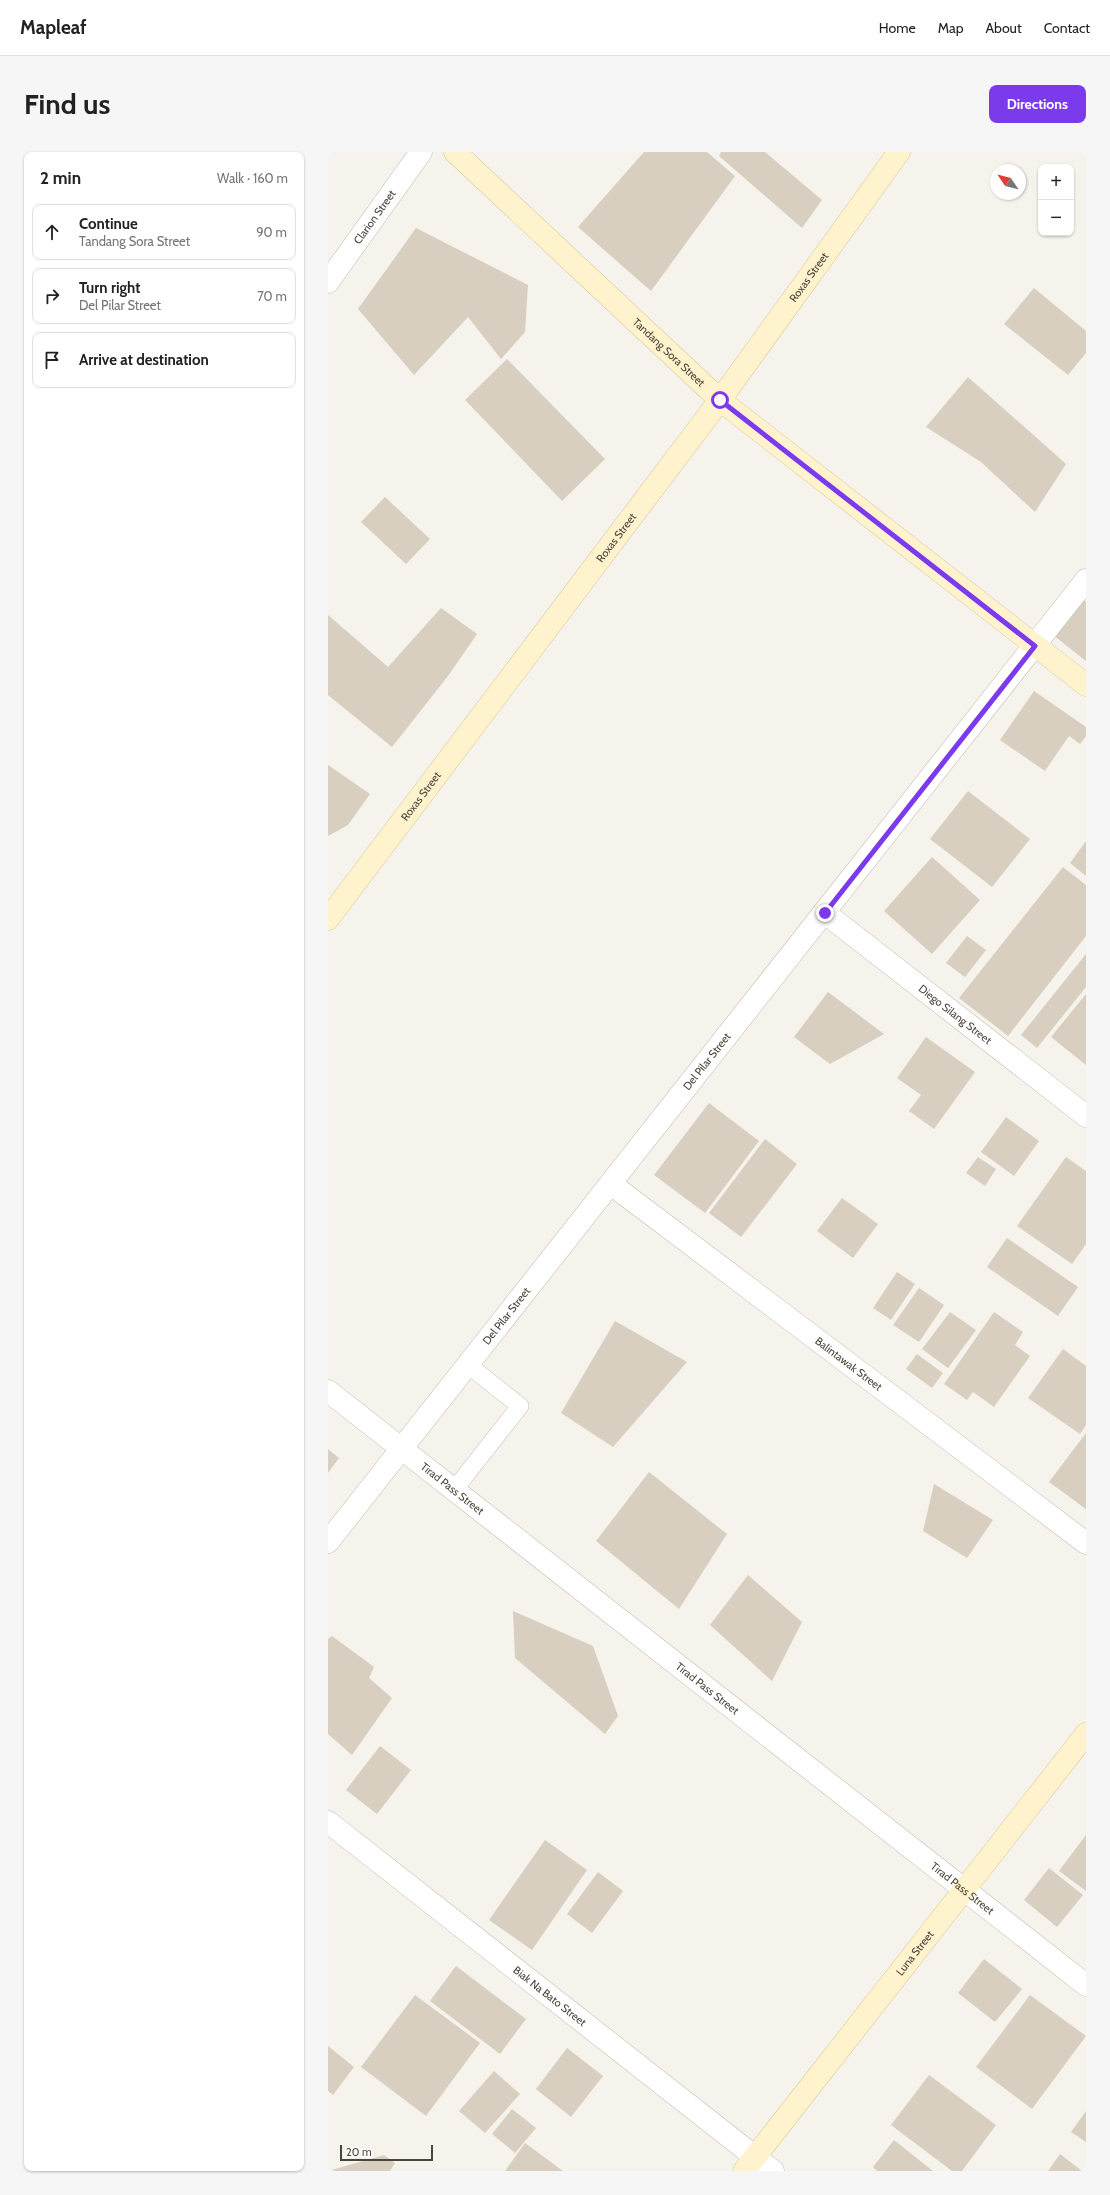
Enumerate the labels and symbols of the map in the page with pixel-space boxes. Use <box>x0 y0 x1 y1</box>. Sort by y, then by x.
north arrow <box>990 164 1026 200</box>
street label: Clarion Street <box>350 187 399 247</box>
street label: Roxas Street <box>786 249 832 305</box>
street label: Tandang Sora Street <box>630 315 708 390</box>
route start <box>711 391 729 409</box>
street label: Roxas Street <box>593 510 639 565</box>
street label: Roxas Street <box>398 768 444 824</box>
route end <box>816 904 834 922</box>
street label: Diego Silang Street <box>916 981 995 1047</box>
street label: Del Pilar Street <box>680 1029 734 1093</box>
street label: Del Pilar Street <box>479 1284 533 1347</box>
street label: Balintawak Street <box>812 1334 885 1394</box>
street label: Tirad Pass Street <box>418 1459 487 1518</box>
street label: Tirad Pass Street <box>673 1659 742 1718</box>
street label: Tirad Pass Street <box>928 1859 997 1918</box>
street label: Luna Street <box>893 1927 937 1978</box>
street label: Biak Na Bato Street <box>510 1963 590 2029</box>
scale bar <box>340 2143 433 2162</box>

